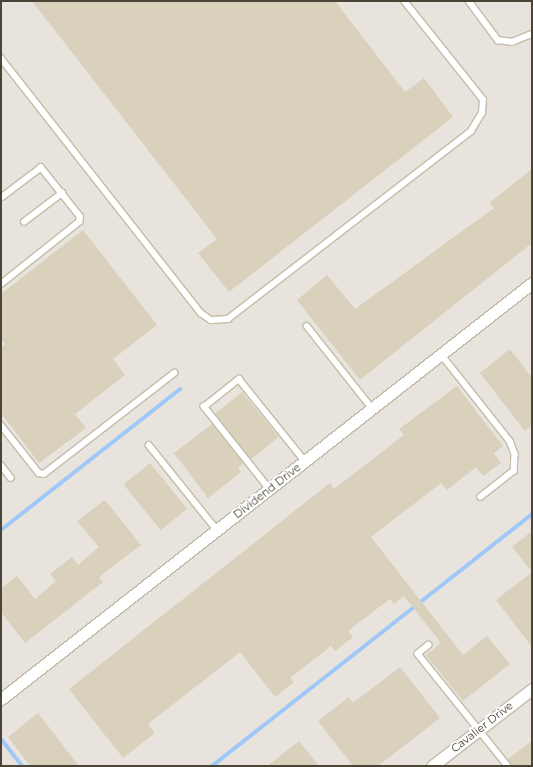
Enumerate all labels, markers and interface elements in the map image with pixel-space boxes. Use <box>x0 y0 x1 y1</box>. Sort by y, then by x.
street label: Dividend Drive <box>231 461 303 521</box>
street label: Cavalier Drive <box>448 699 516 755</box>

